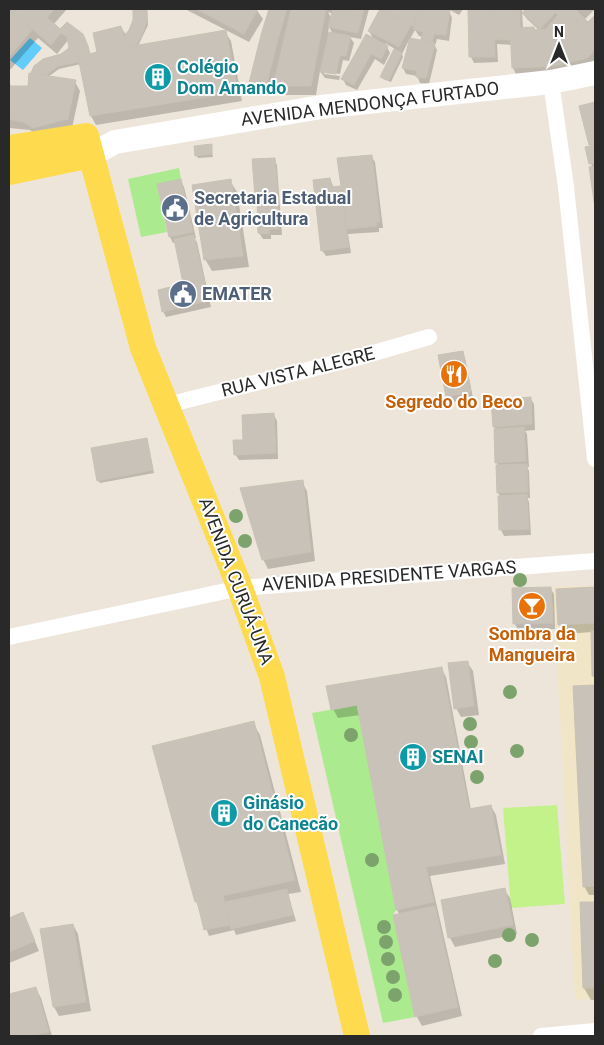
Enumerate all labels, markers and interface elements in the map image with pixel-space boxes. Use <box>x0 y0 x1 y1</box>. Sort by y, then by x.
north arrow <box>534 20 584 70</box>
text: N <box>554 24 564 40</box>
place label: Colégio Dom Amando <box>177 56 286 98</box>
building icon: Colégio Dom Amando <box>143 62 173 92</box>
street label: AVENIDA MENDONÇA FURTADO <box>240 77 500 130</box>
place label: Secretaria Estadual de Agricultura <box>194 187 351 229</box>
public building icon: Secretaria Estadual de Agricultura <box>160 193 190 223</box>
public building icon: EMATER <box>168 279 198 309</box>
place label: EMATER <box>202 283 272 304</box>
street label: RUA VISTA ALEGRE <box>219 342 377 401</box>
restaurant icon: Segredo do Beco <box>439 359 469 389</box>
place label: Segredo do Beco <box>385 391 523 412</box>
street label: AVENIDA CURUÁ-UNA <box>195 494 278 668</box>
street label: AVENIDA PRESIDENTE VARGAS <box>261 556 517 595</box>
bar icon: Sombra da Mangueira <box>517 591 547 621</box>
place label: Sombra da Mangueira <box>488 623 576 665</box>
building icon: SENAI <box>398 742 428 772</box>
place label: SENAI <box>432 746 483 767</box>
place label: Ginásio do Canecão <box>243 792 338 834</box>
building icon: Ginásio do Canecão <box>209 798 239 828</box>

